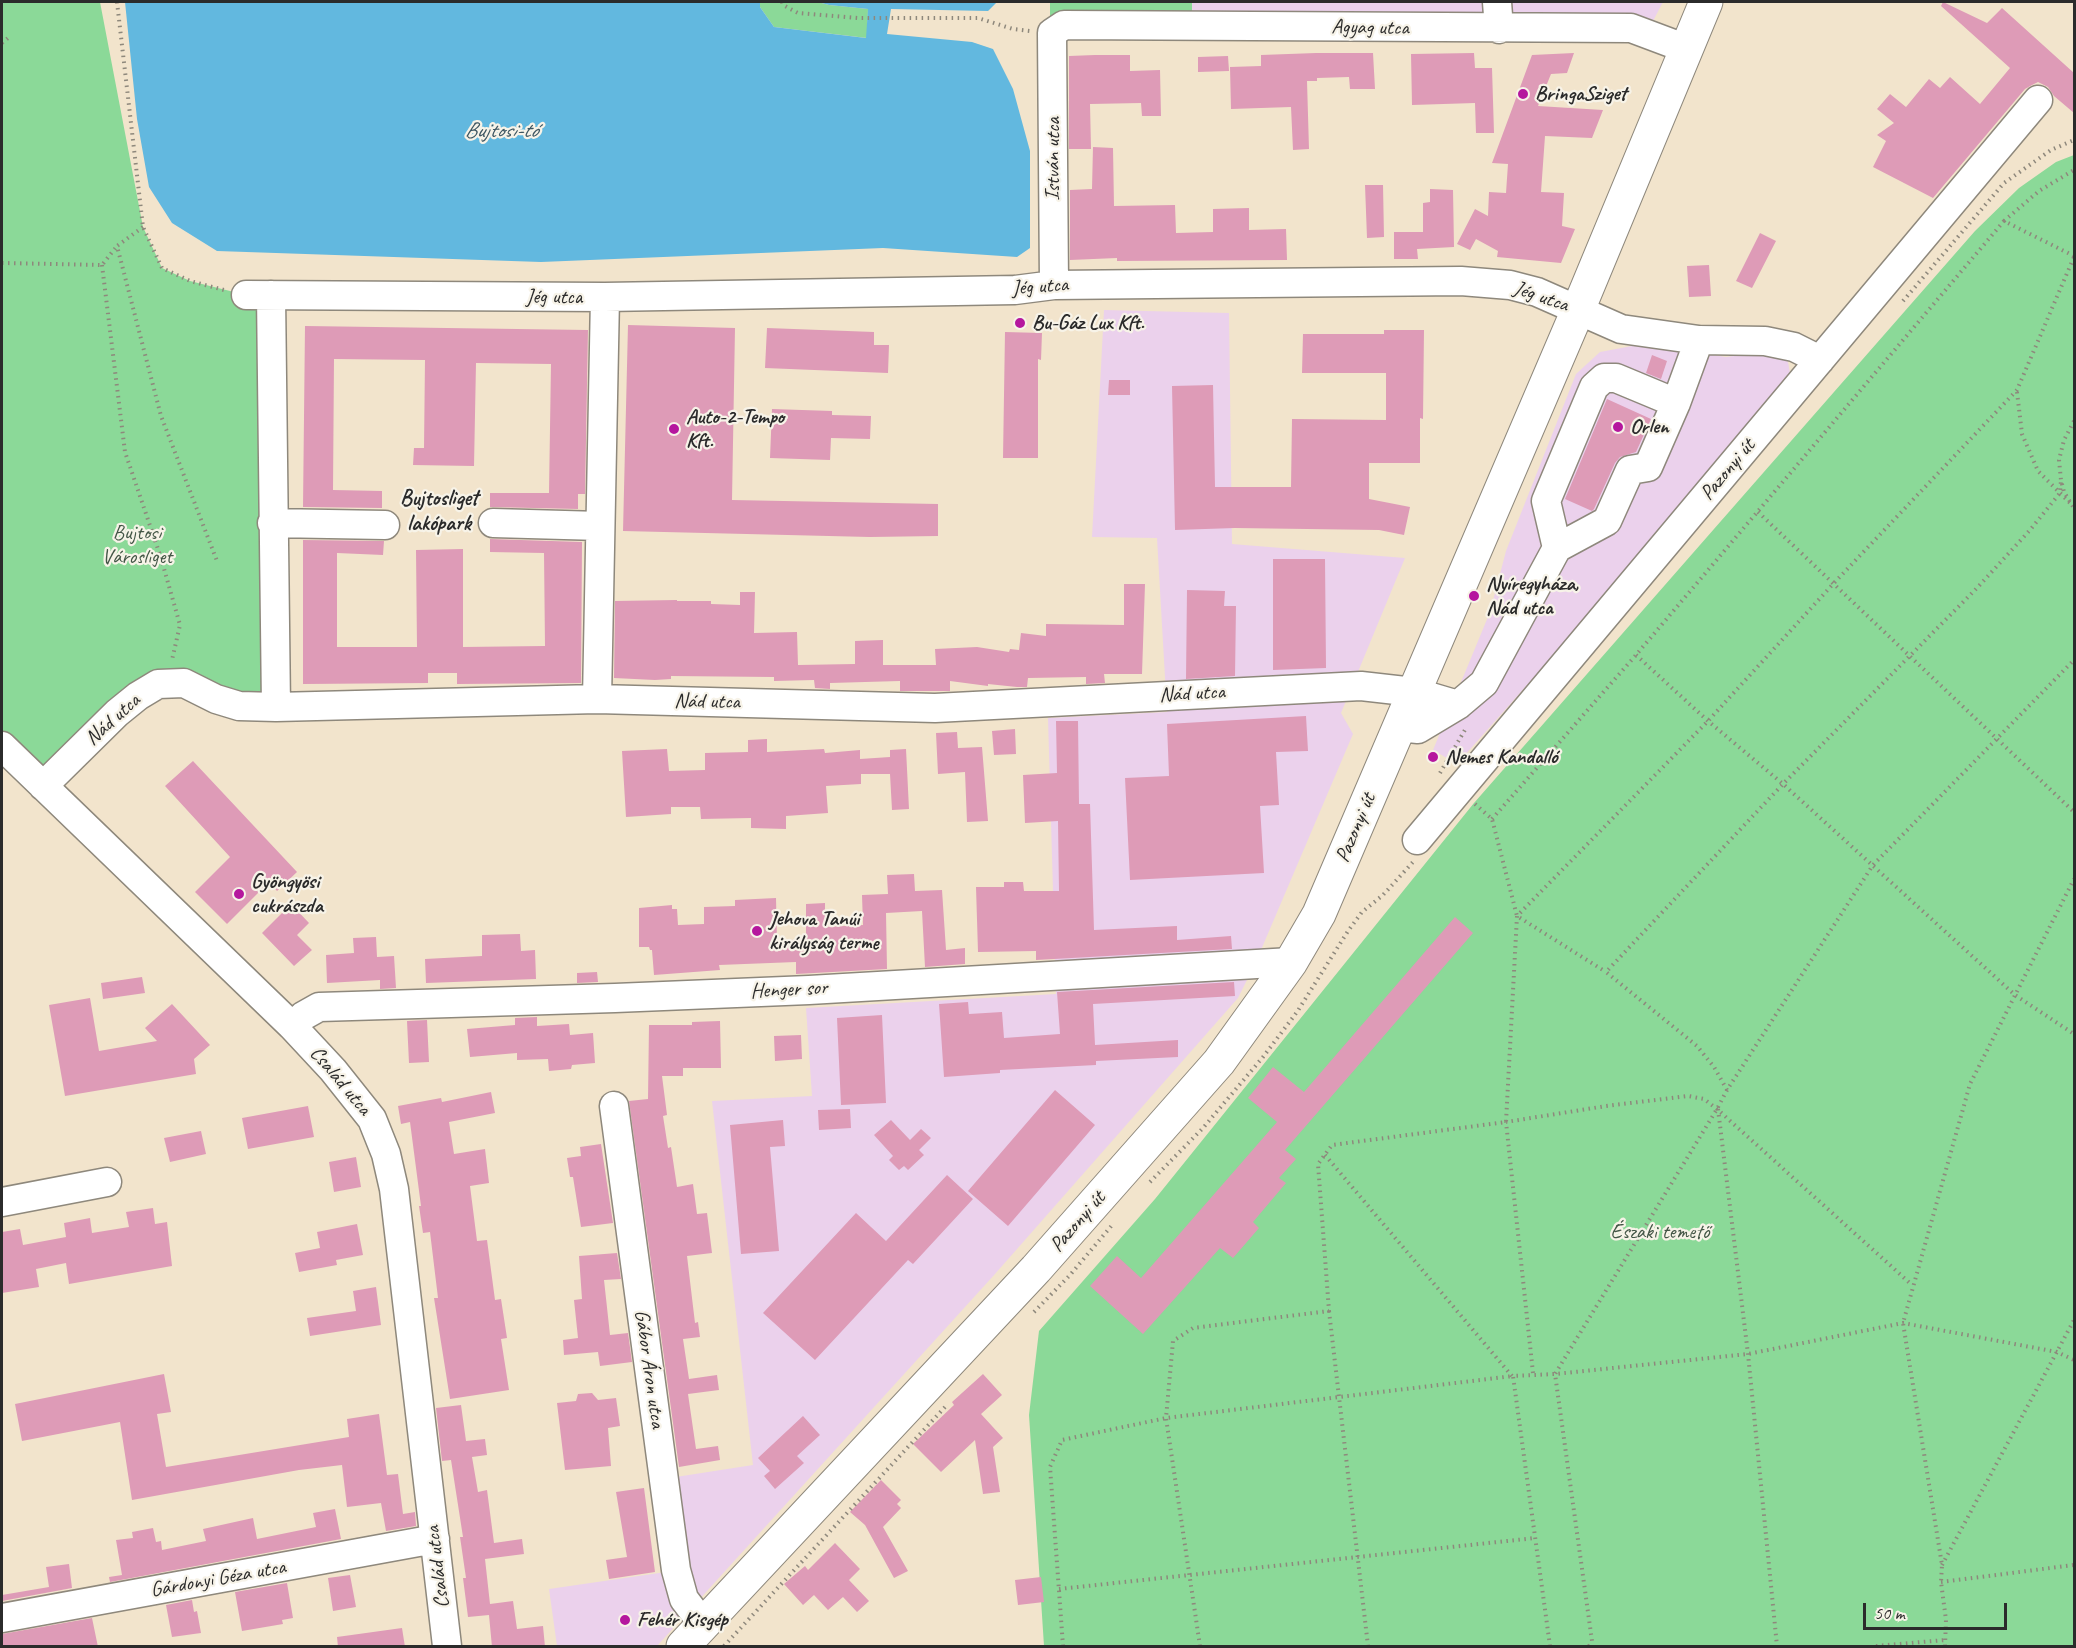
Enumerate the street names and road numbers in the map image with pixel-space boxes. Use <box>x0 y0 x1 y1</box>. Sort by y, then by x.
street label: Agyag utca <box>1331 15 1409 41</box>
street label: István utca <box>1040 117 1066 201</box>
street label: Jég utca <box>1011 272 1069 302</box>
street label: Jég utca <box>1510 276 1572 318</box>
street label: Jég utca <box>526 284 582 310</box>
street label: Pazonyi út <box>1695 434 1761 506</box>
street label: Nád utca <box>1159 680 1225 708</box>
street label: Nád utca <box>80 689 146 751</box>
street label: Nád utca <box>674 689 740 715</box>
street label: Pazonyi út <box>1330 790 1382 866</box>
street label: Henger sor <box>750 975 828 1005</box>
street label: Család utca <box>304 1041 376 1121</box>
street label: Pazonyi út <box>1045 1186 1111 1258</box>
street label: Gábor Áron utca <box>628 1308 670 1430</box>
street label: Család utca <box>420 1524 456 1610</box>
street label: Gárdonyi Géza utca <box>149 1555 287 1603</box>

